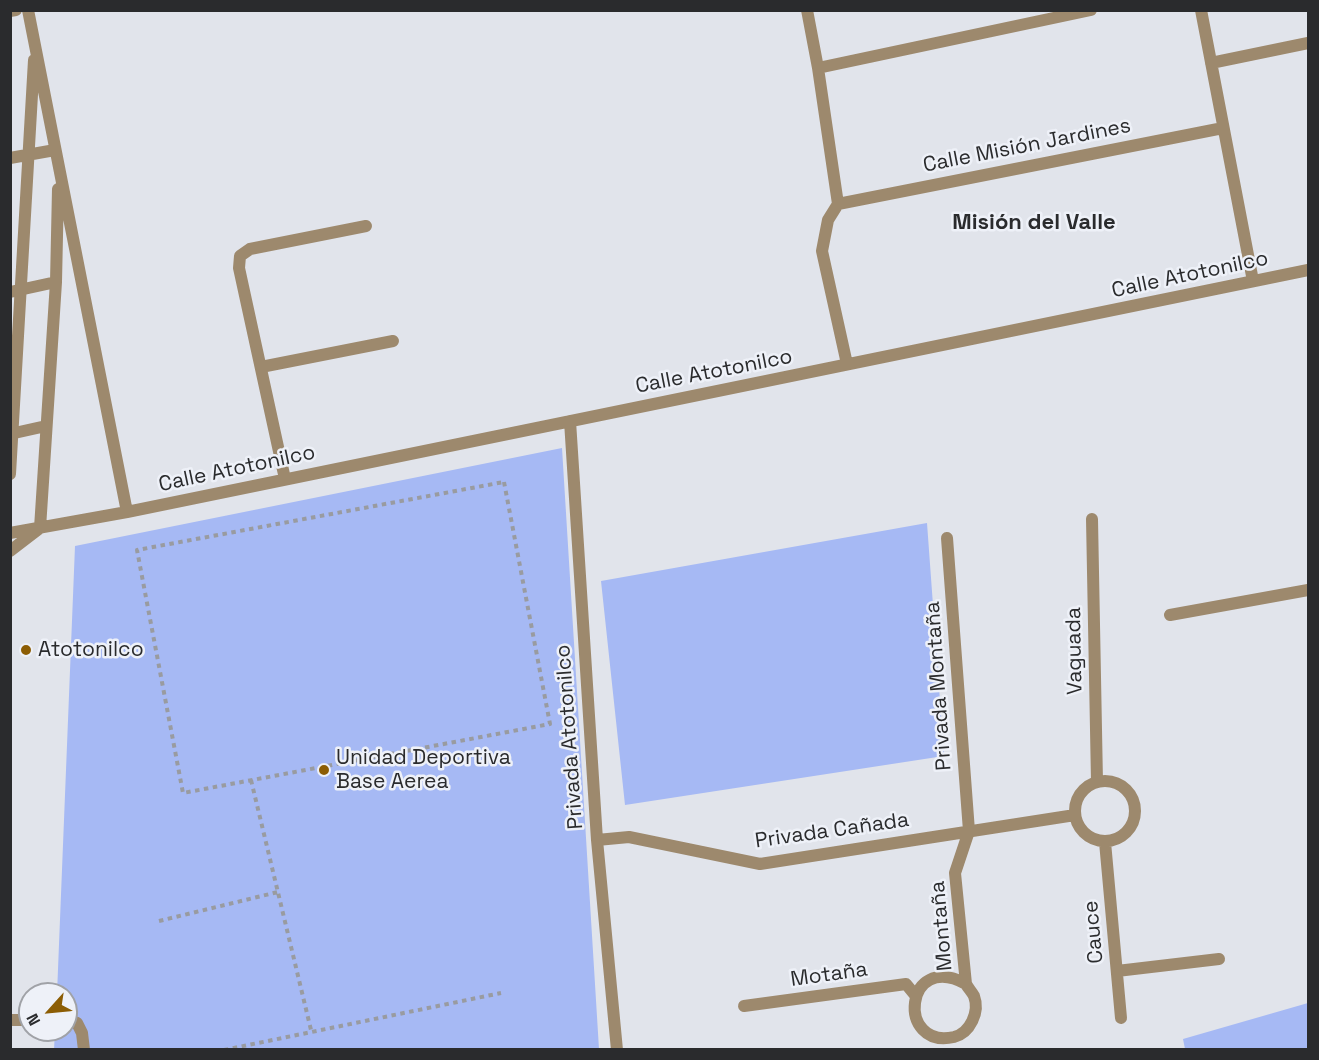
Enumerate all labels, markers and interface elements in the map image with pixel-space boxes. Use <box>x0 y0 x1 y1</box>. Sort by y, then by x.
street label: Calle Misión Jardines <box>921 113 1133 179</box>
district label: Misión del Valle <box>952 210 1116 236</box>
street label: Calle Atotonilco <box>1109 246 1271 304</box>
street label: Calle Atotonilco <box>633 344 795 400</box>
street label: Calle Atotonilco <box>156 440 318 498</box>
street label: Privada Montaña <box>921 600 957 772</box>
street label: Vaguada <box>1062 607 1088 695</box>
place label: Atotonilco <box>38 637 144 663</box>
marker: Atotonilco <box>19 643 33 657</box>
street label: Privada Atotonilco <box>551 644 589 830</box>
place label: Unidad Deportiva Base Aerea <box>336 745 511 795</box>
marker: Unidad Deportiva Base Aerea <box>317 763 331 777</box>
street label: Privada Cañada <box>753 808 911 854</box>
street label: Montaña <box>926 880 958 972</box>
street label: Cauce <box>1079 899 1109 965</box>
street label: Motaña <box>789 957 869 993</box>
north arrow <box>18 982 78 1042</box>
text: N <box>22 1010 45 1029</box>

